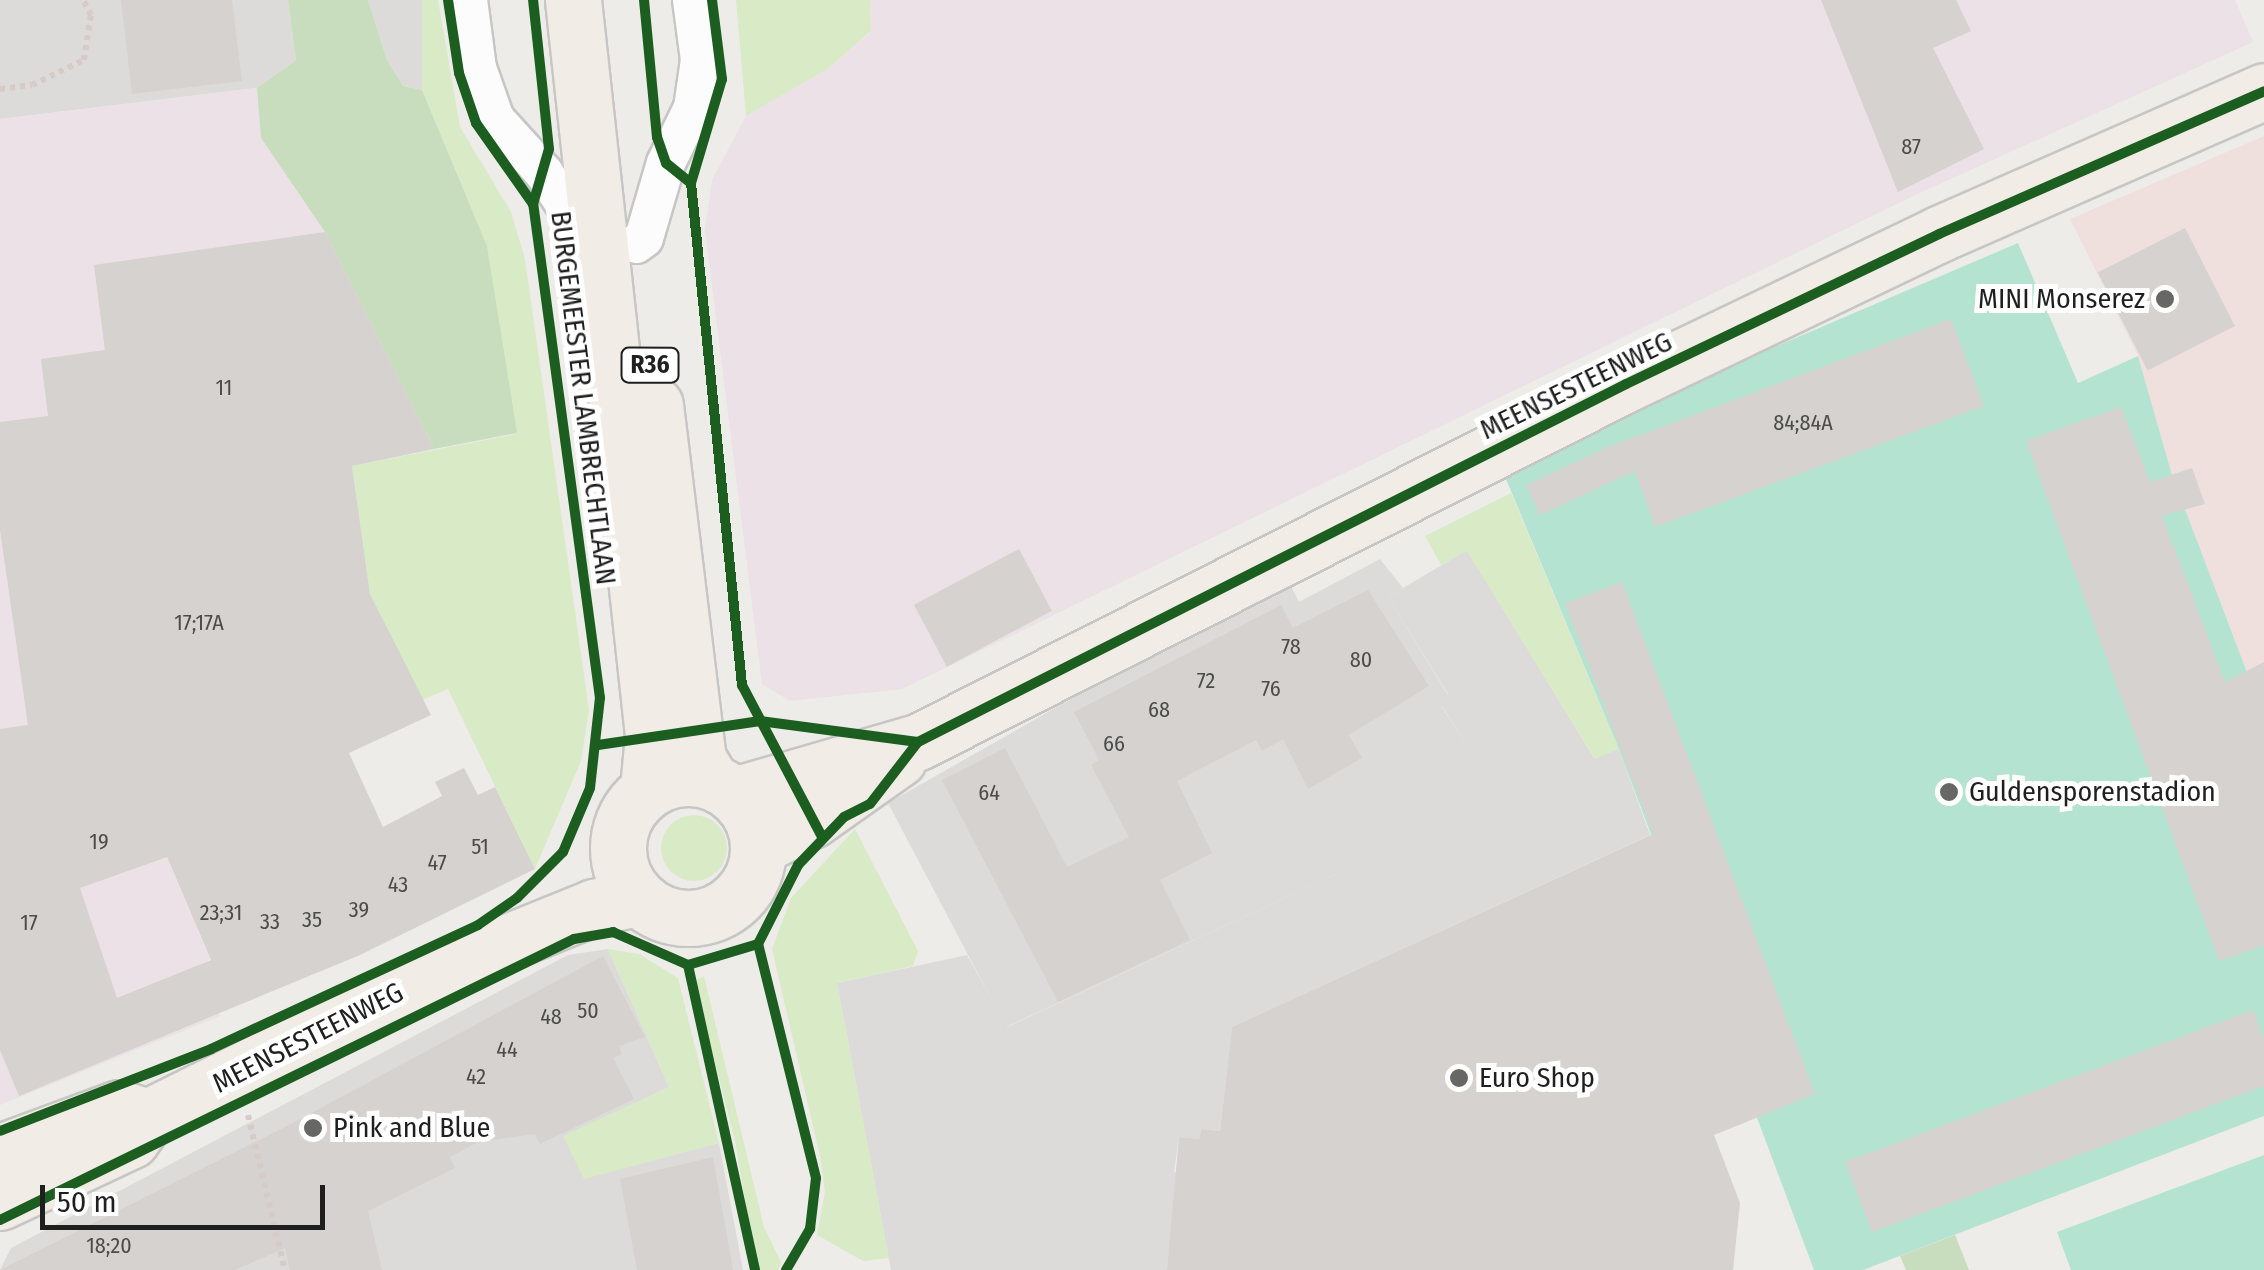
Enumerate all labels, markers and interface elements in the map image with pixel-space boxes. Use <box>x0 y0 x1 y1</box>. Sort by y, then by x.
house number: 87 <box>1901 134 1921 160</box>
street label: BURGEMEESTER LAMBRECHTLAAN <box>543 209 623 587</box>
place label: MINI Monserez <box>1978 282 2145 316</box>
marker: MINI Monserez <box>2154 288 2176 310</box>
street label: MEENSESTEENWEG <box>1475 325 1677 447</box>
road number: R36 <box>620 345 680 385</box>
house number: 11 <box>216 375 232 401</box>
house number: 84;84A <box>1773 410 1833 436</box>
house number: 17;17A <box>174 610 224 636</box>
house number: 78 <box>1281 634 1301 660</box>
house number: 80 <box>1350 647 1372 673</box>
house number: 72 <box>1197 668 1215 694</box>
house number: 76 <box>1261 676 1281 702</box>
house number: 68 <box>1148 697 1170 723</box>
house number: 66 <box>1103 731 1125 757</box>
place label: Guldensporenstadion <box>1969 775 2216 809</box>
house number: 64 <box>978 780 1000 806</box>
marker: Guldensporenstadion <box>1938 781 1960 803</box>
house number: 19 <box>89 829 109 855</box>
house number: 51 <box>471 834 489 860</box>
house number: 47 <box>427 850 447 876</box>
house number: 43 <box>388 872 408 898</box>
house number: 39 <box>349 897 369 923</box>
house number: 23;31 <box>200 900 242 926</box>
house number: 35 <box>302 907 322 933</box>
house number: 33 <box>260 909 280 935</box>
house number: 17 <box>20 910 38 936</box>
street label: MEENSESTEENWEG <box>207 976 409 1100</box>
house number: 50 <box>577 998 599 1024</box>
house number: 48 <box>540 1004 562 1030</box>
house number: 44 <box>496 1037 518 1063</box>
place label: Euro Shop <box>1479 1061 1595 1095</box>
house number: 42 <box>466 1064 486 1090</box>
marker: Euro Shop <box>1448 1067 1470 1089</box>
place label: Pink and Blue <box>333 1111 490 1145</box>
marker: Pink and Blue <box>302 1117 324 1139</box>
scale bar <box>45 1165 330 1227</box>
text: 50 m <box>57 1184 117 1220</box>
house number: 18;20 <box>86 1233 132 1259</box>

